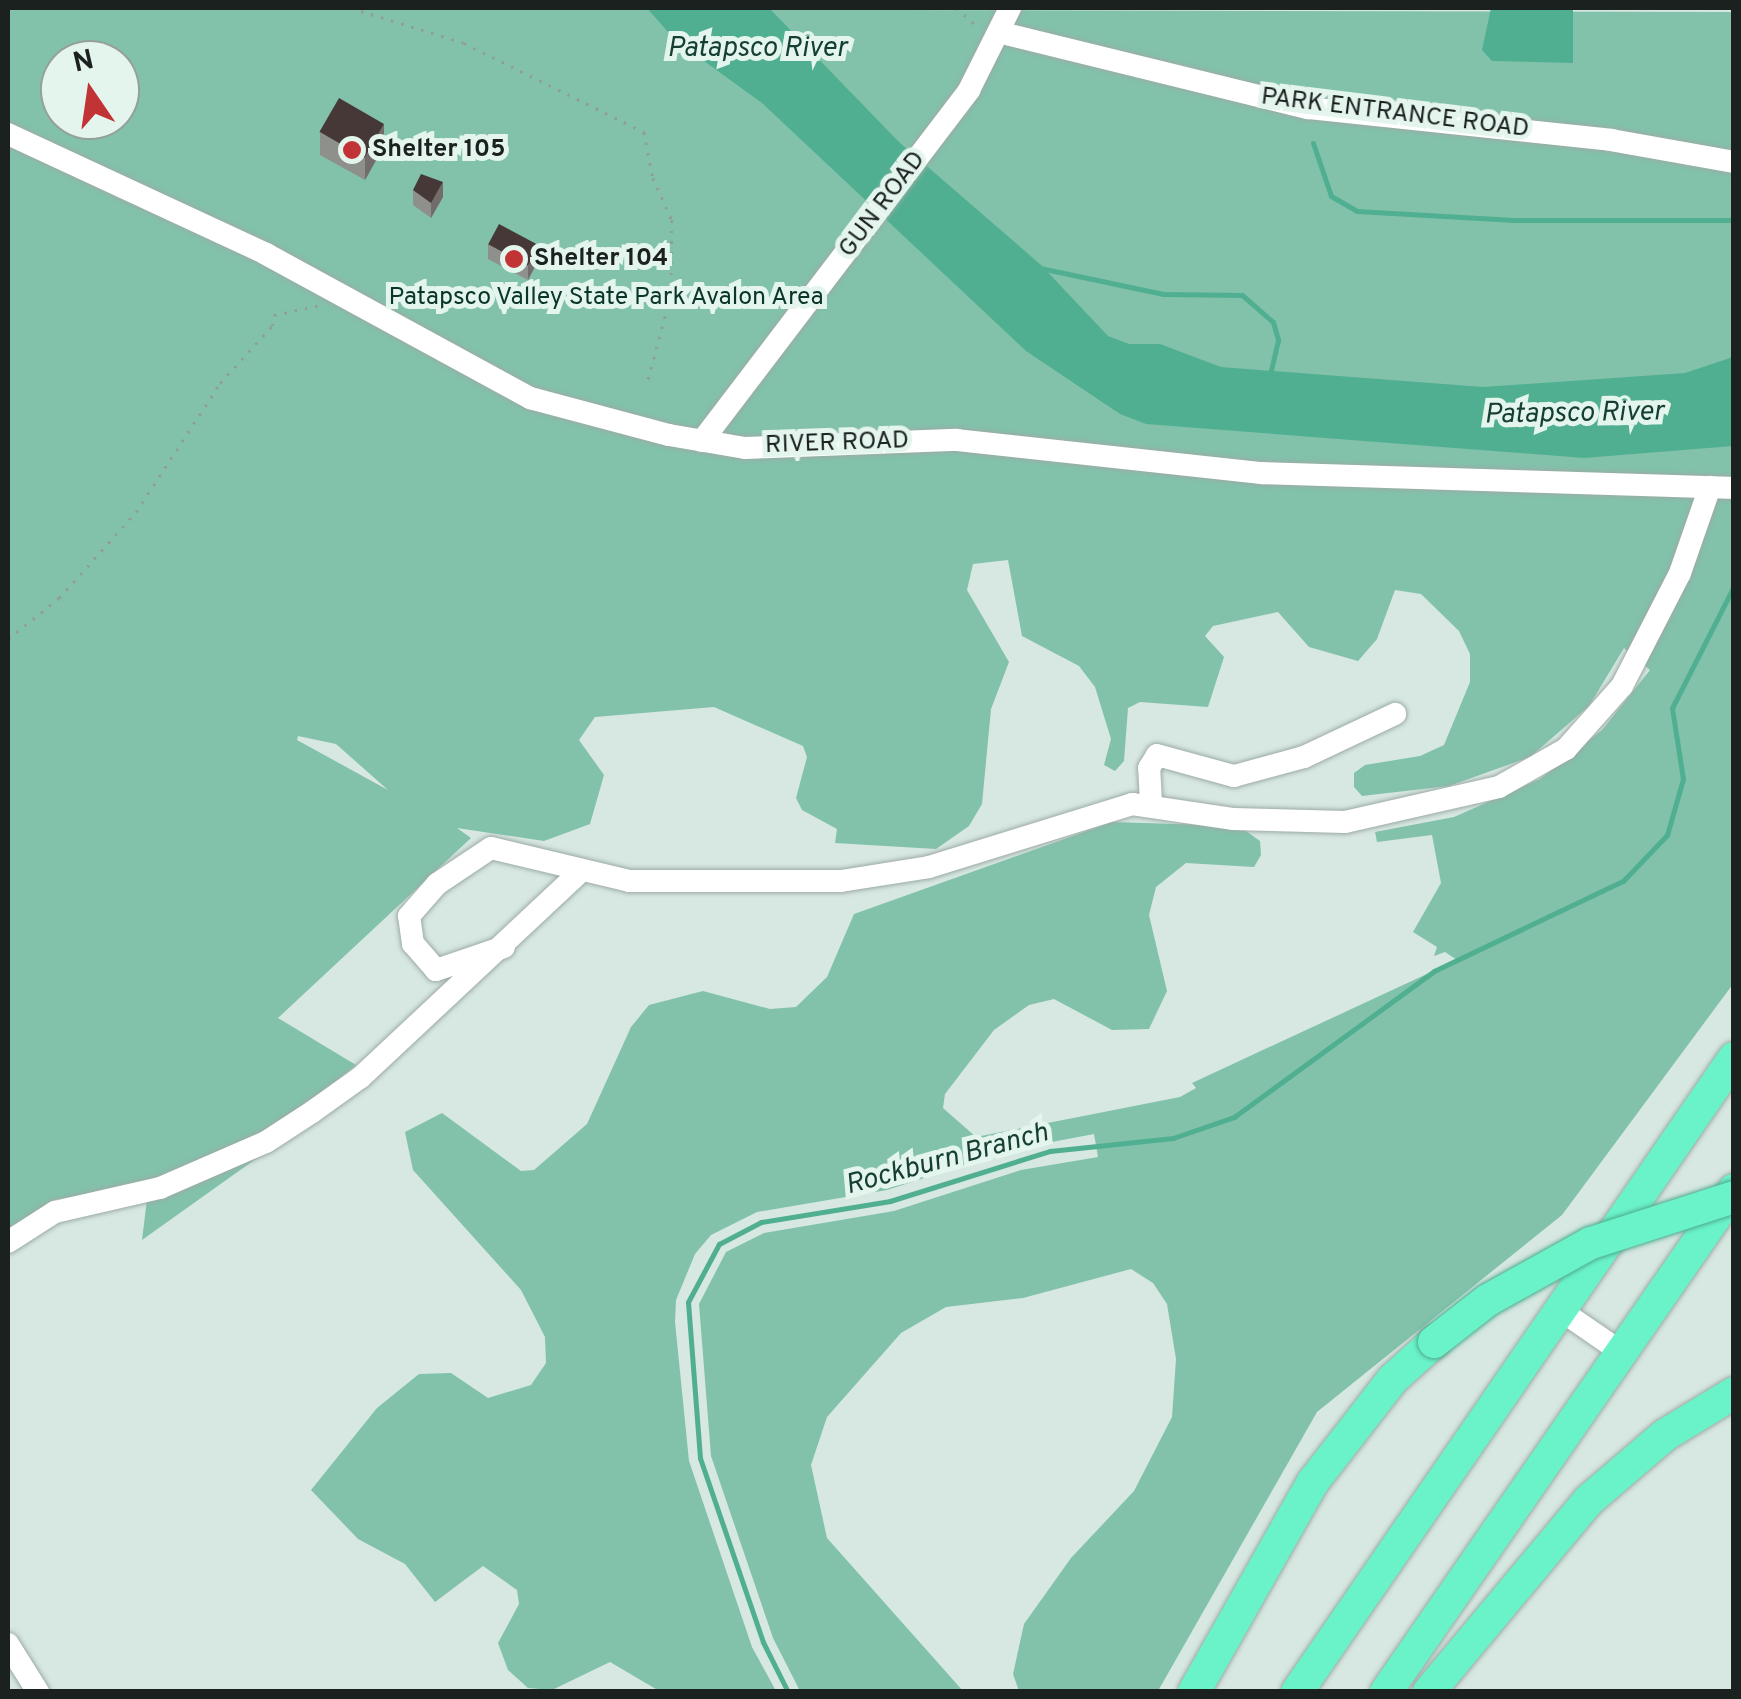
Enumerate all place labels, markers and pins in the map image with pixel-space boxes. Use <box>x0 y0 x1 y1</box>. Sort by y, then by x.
place label: Shelter 105 <box>372 135 506 165</box>
marker: Shelter 105 <box>341 139 363 161</box>
place label: Shelter 104 <box>534 244 668 274</box>
marker: Shelter 104 <box>503 248 525 270</box>

